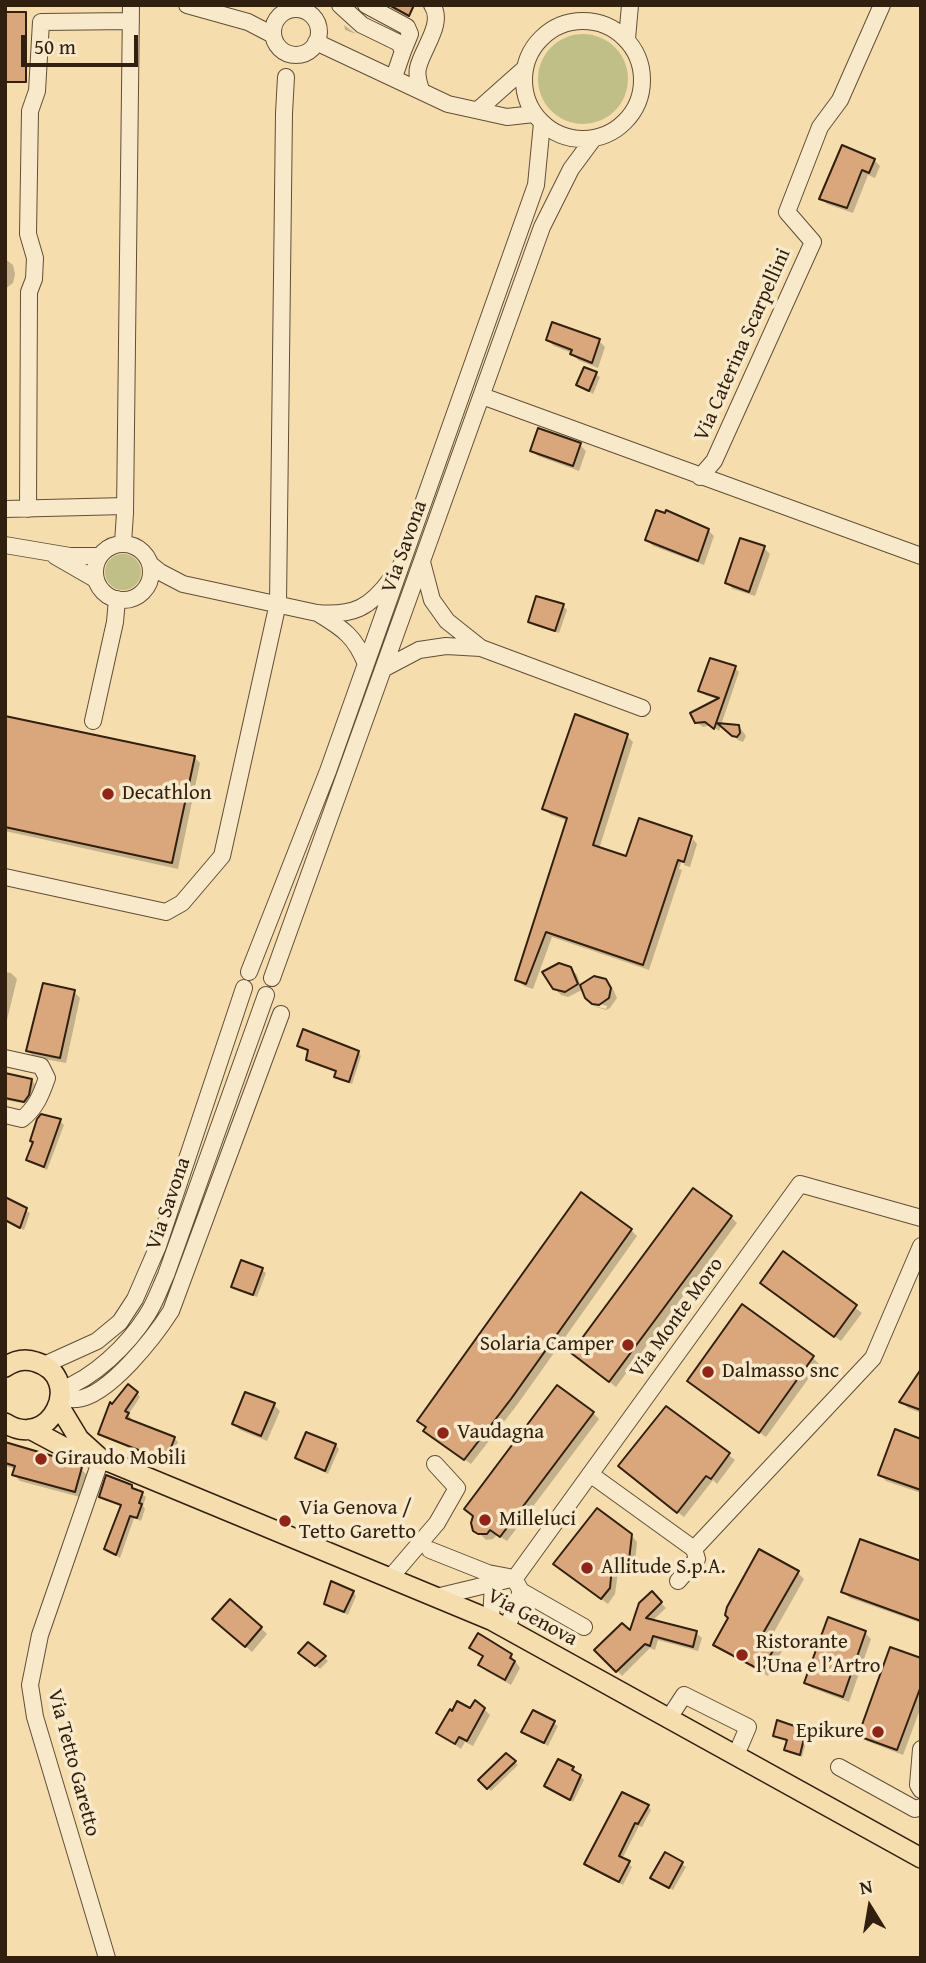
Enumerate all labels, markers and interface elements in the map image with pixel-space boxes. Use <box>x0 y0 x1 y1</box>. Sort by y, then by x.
scale bar <box>24 21 142 65</box>
text: 50 m <box>34 31 76 62</box>
street label: Via Caterina Scarpellini <box>689 245 797 445</box>
street label: Via Savona <box>377 497 433 597</box>
place label: Decathlon <box>122 781 211 807</box>
marker: Decathlon <box>100 786 116 802</box>
street label: Via Savona <box>141 1154 197 1254</box>
street label: Via Monte Moro <box>625 1253 729 1383</box>
place label: Solaria Camper <box>480 1332 614 1358</box>
marker: Solaria Camper <box>620 1337 636 1353</box>
place label: Dalmasso snc <box>722 1359 839 1385</box>
marker: Dalmasso snc <box>700 1364 716 1380</box>
place label: Vaudagna <box>457 1420 544 1446</box>
marker: Vaudagna <box>435 1425 451 1441</box>
place label: Giraudo Mobili <box>55 1446 186 1472</box>
marker: Giraudo Mobili <box>33 1451 49 1467</box>
place label: Via Genova / Tetto Garetto <box>299 1496 416 1546</box>
place label: Milleluci <box>499 1507 576 1533</box>
marker: Milleluci <box>477 1512 493 1528</box>
marker: Via Genova / Tetto Garetto <box>277 1513 293 1529</box>
place label: Allitude S.p.A. <box>601 1555 725 1581</box>
marker: Allitude S.p.A. <box>579 1560 595 1576</box>
street label: Via Genova <box>483 1584 581 1652</box>
place label: Ristorante l’Una e l’Artro <box>756 1630 880 1680</box>
marker: Ristorante l’Una e l’Artro <box>734 1647 750 1663</box>
street label: Via Tetto Garetto <box>41 1687 105 1839</box>
place label: Epikure <box>796 1719 864 1745</box>
marker: Epikure <box>870 1724 886 1740</box>
text: N <box>857 1871 875 1901</box>
north arrow <box>835 1872 905 1942</box>

